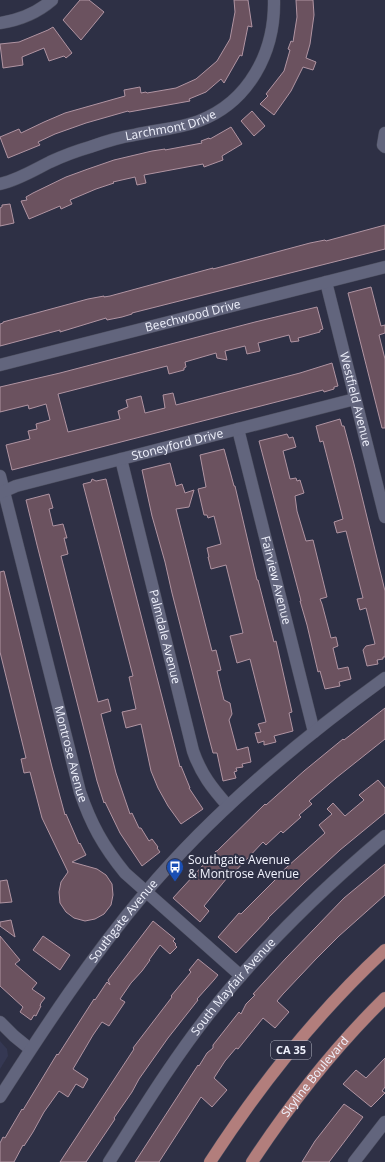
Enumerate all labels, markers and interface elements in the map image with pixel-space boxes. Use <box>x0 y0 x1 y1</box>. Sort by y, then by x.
street label: Larchmont Drive <box>124 105 219 144</box>
street label: Beechwood Drive <box>143 295 243 336</box>
street label: Westfield Avenue <box>336 350 376 449</box>
street label: Stoneyford Drive <box>129 424 225 464</box>
street label: Fairview Avenue <box>257 534 296 627</box>
street label: Palmdale Avenue <box>145 588 185 686</box>
street label: Montrose Avenue <box>51 704 92 805</box>
place label: Southgate Avenue & Montrose Avenue <box>188 851 299 882</box>
bus stop icon: Southgate Avenue & Montrose Avenue <box>165 857 185 882</box>
street label: Southgate Avenue <box>84 875 161 966</box>
street label: South Mayfair Avenue <box>186 934 279 1039</box>
street label: Skyline Boulevard <box>277 1032 352 1120</box>
road number: CA 35 <box>271 1041 311 1059</box>

